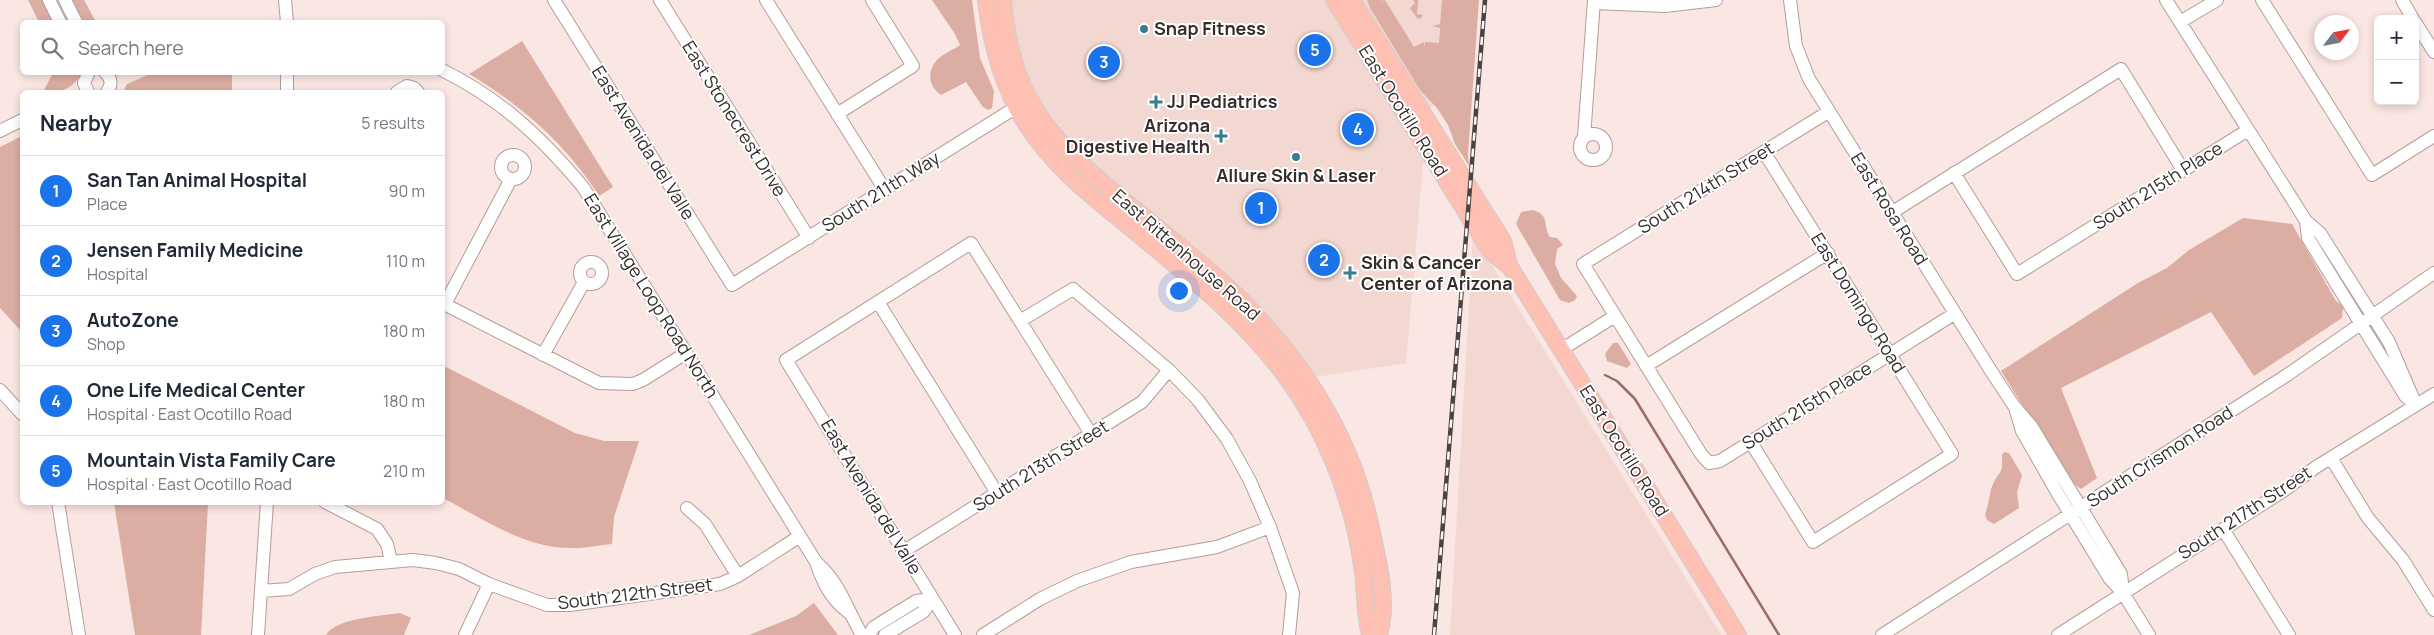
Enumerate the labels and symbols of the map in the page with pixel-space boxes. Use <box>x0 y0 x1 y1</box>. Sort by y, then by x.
north arrow <box>2314 15 2359 60</box>
place label: Snap Fitness <box>1154 16 1266 40</box>
marker: Snap Fitness <box>1138 23 1150 35</box>
pin: 5 <box>1299 31 1331 69</box>
street label: East Stonecrest Drive <box>677 36 793 201</box>
street label: East Ocotillo Road <box>1354 40 1454 181</box>
pin: 3 <box>1088 43 1120 81</box>
street label: East Avenida del Valle <box>587 61 701 224</box>
place label: JJ Pediatrics <box>1167 89 1278 113</box>
marker: JJ Pediatrics <box>1149 95 1163 109</box>
pin: 4 <box>1342 110 1374 148</box>
place label: Arizona Digestive Health <box>1066 113 1210 158</box>
marker: Arizona Digestive Health <box>1214 129 1228 143</box>
street label: South 214th Street <box>1633 136 1778 239</box>
street label: South 215th Place <box>2088 136 2227 235</box>
street label: South 211th Way <box>817 145 944 237</box>
street label: East Rosa Road <box>1846 148 1934 269</box>
marker: Allure Skin & Laser <box>1290 151 1302 163</box>
place label: Allure Skin & Laser <box>1216 163 1376 187</box>
street label: East Rittenhouse Road <box>1108 183 1266 325</box>
street label: East Village Loop Road North <box>579 189 725 402</box>
pin: 1 <box>1245 189 1277 227</box>
street label: East Domingo Road <box>1806 228 1912 377</box>
pin: 2 <box>1308 241 1340 279</box>
place label: Skin & Cancer Center of Arizona <box>1361 250 1513 295</box>
marker: Skin & Cancer Center of Arizona <box>1343 266 1357 280</box>
your location <box>1166 278 1192 304</box>
street label: South 215th Place <box>1737 356 1876 455</box>
street label: East Ocotillo Road <box>1575 380 1675 521</box>
street label: South Crismon Road <box>2082 400 2237 512</box>
street label: East Avenida del Valle <box>816 414 928 579</box>
street label: South 213th Street <box>968 414 1113 517</box>
street label: South 217th Street <box>2173 460 2316 564</box>
street label: South 212th Street <box>556 572 714 614</box>

